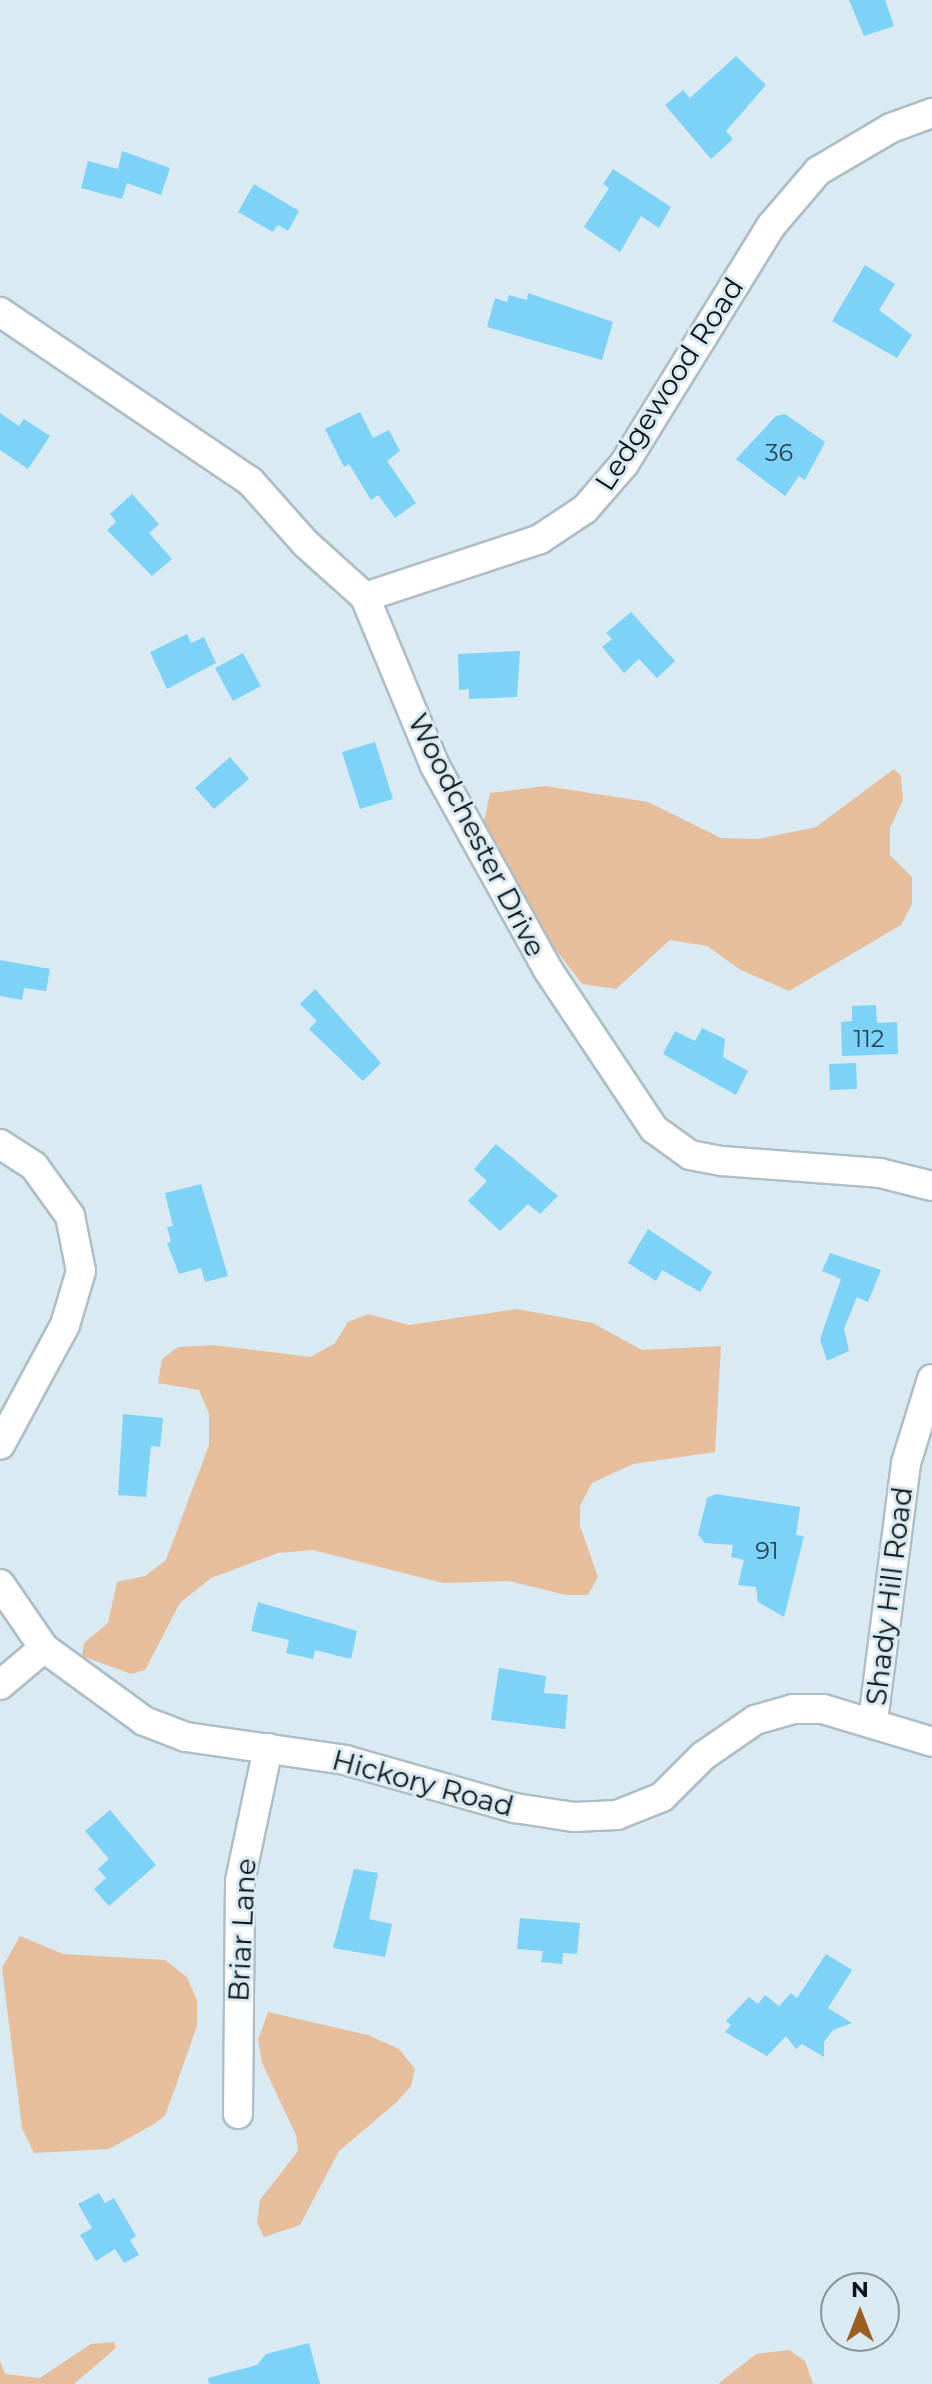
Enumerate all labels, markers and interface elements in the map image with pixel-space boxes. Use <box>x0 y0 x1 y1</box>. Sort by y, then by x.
street label: Ledgewood Road <box>588 271 750 497</box>
house number: 36 <box>765 439 793 467</box>
street label: Woodchester Drive <box>401 708 553 962</box>
house number: 112 <box>854 1025 884 1053</box>
street label: Shady Hill Road <box>859 1485 919 1707</box>
house number: 91 <box>755 1537 779 1565</box>
street label: Hickory Road <box>329 1743 517 1823</box>
street label: Briar Lane <box>221 1857 263 2003</box>
north arrow <box>820 2272 900 2352</box>
text: N <box>851 2276 869 2303</box>

